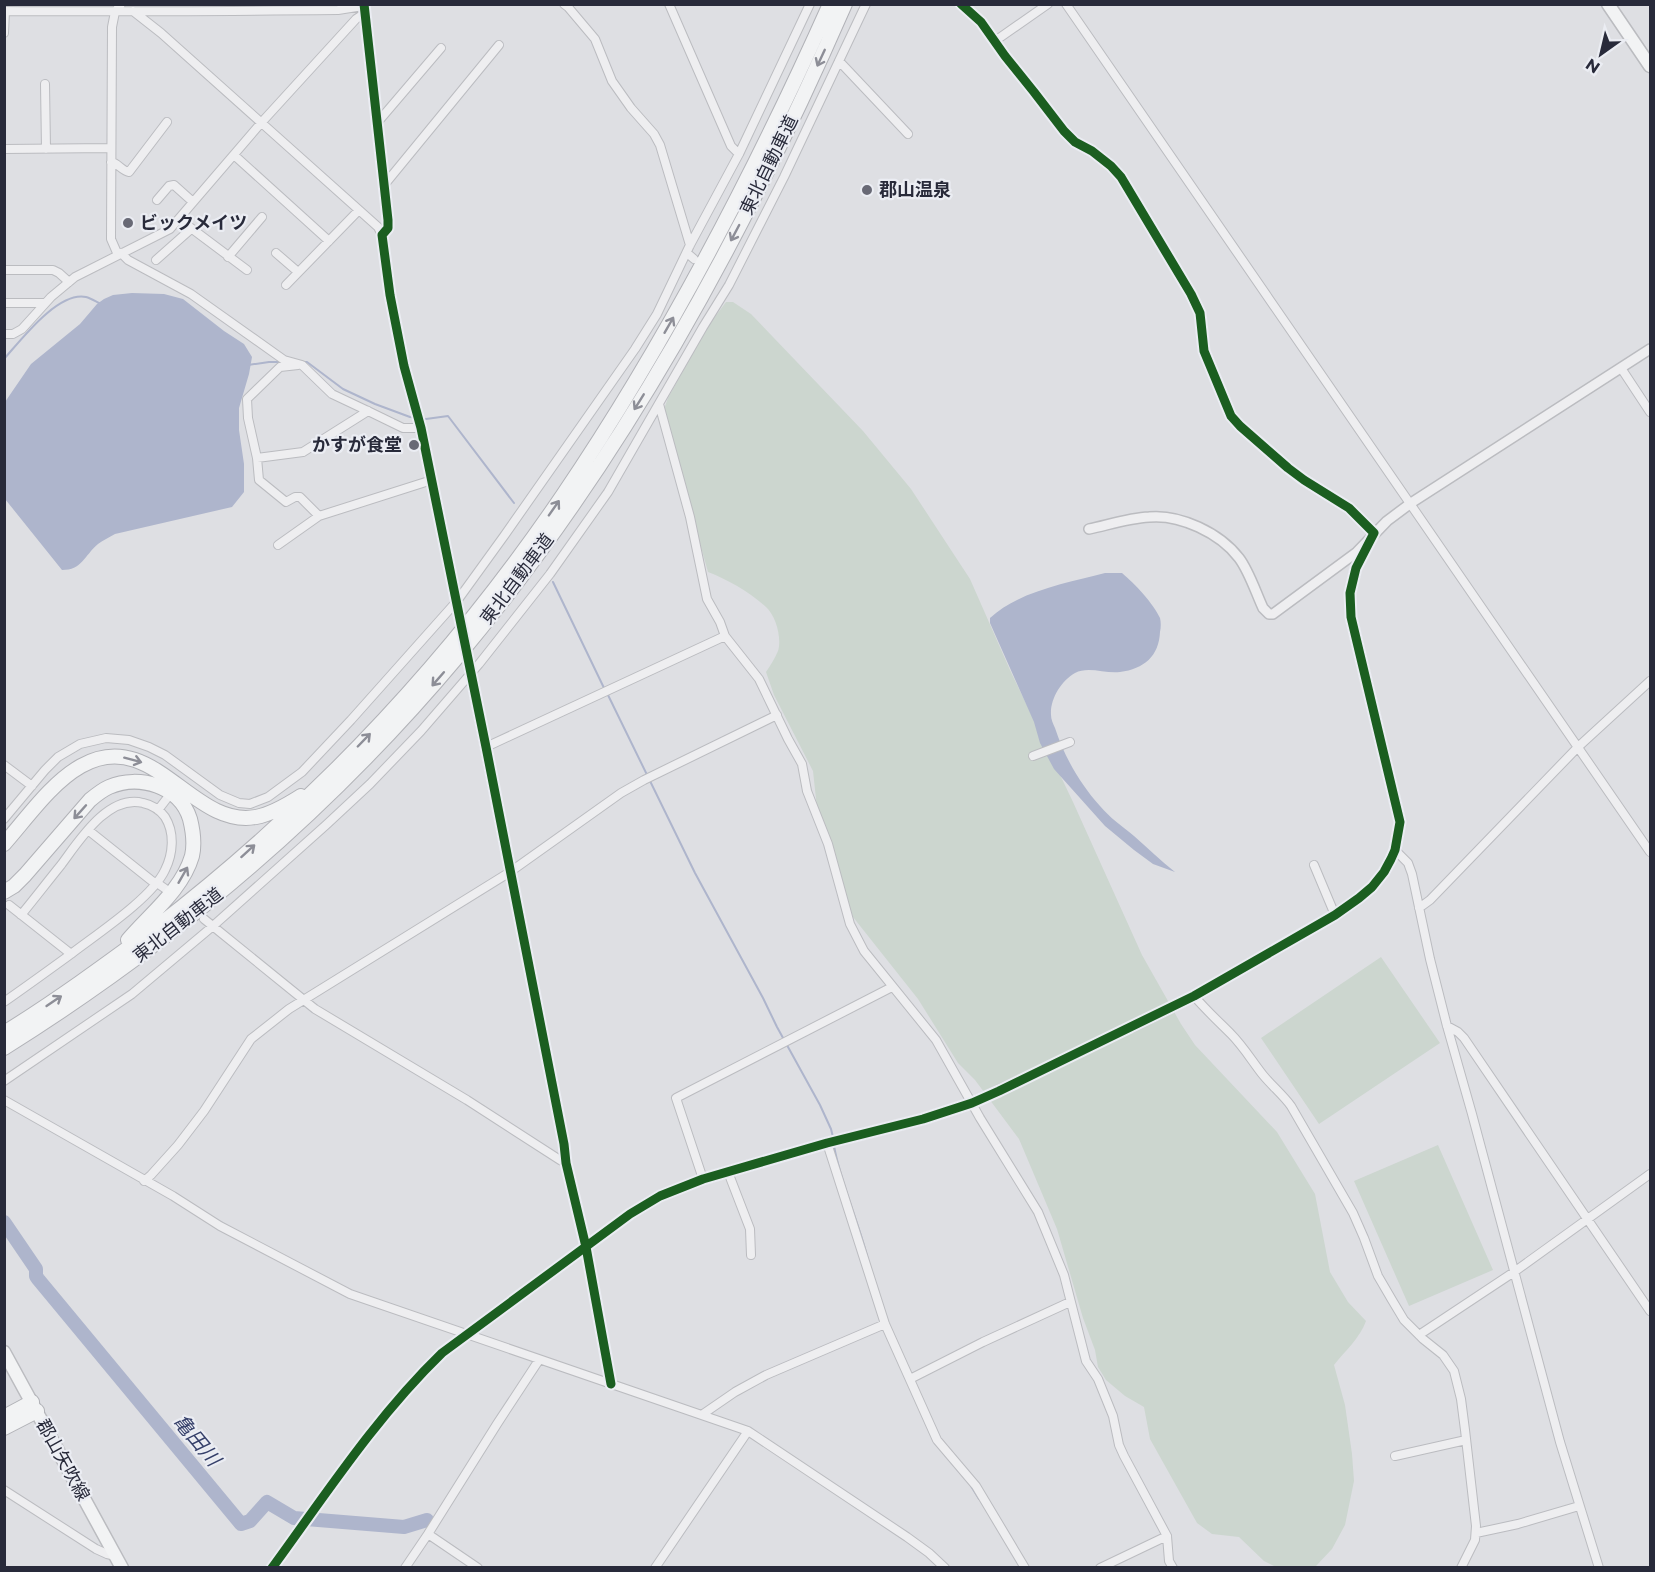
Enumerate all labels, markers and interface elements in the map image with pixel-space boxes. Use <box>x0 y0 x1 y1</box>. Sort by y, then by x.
north arrow <box>1571 24 1631 84</box>
one-way arrow <box>815 48 826 66</box>
text: N <box>1582 55 1604 78</box>
street label: 東北自動車道 <box>735 112 803 218</box>
place label: 郡山温泉 <box>879 179 951 201</box>
marker: 郡山温泉 <box>860 183 874 197</box>
place label: ビックメイツ <box>140 212 247 234</box>
marker: ビックメイツ <box>121 216 135 230</box>
one-way arrow <box>729 223 740 241</box>
one-way arrow <box>664 317 675 335</box>
one-way arrow <box>633 394 645 410</box>
place label: かすが食堂 <box>312 434 402 456</box>
marker: かすが食堂 <box>407 438 421 452</box>
one-way arrow <box>548 501 560 517</box>
street label: 東北自動車道 <box>476 529 558 629</box>
one-way arrow <box>431 671 445 686</box>
one-way arrow <box>357 733 371 748</box>
one-way arrow <box>123 755 142 767</box>
one-way arrow <box>73 804 87 819</box>
one-way arrow <box>240 844 255 858</box>
one-way arrow <box>178 866 190 883</box>
street label: 東北自動車道 <box>129 883 227 967</box>
one-way arrow <box>45 995 61 1007</box>
water label: 亀田川 <box>169 1409 227 1472</box>
street label: 郡山矢吹線 <box>32 1415 94 1505</box>

